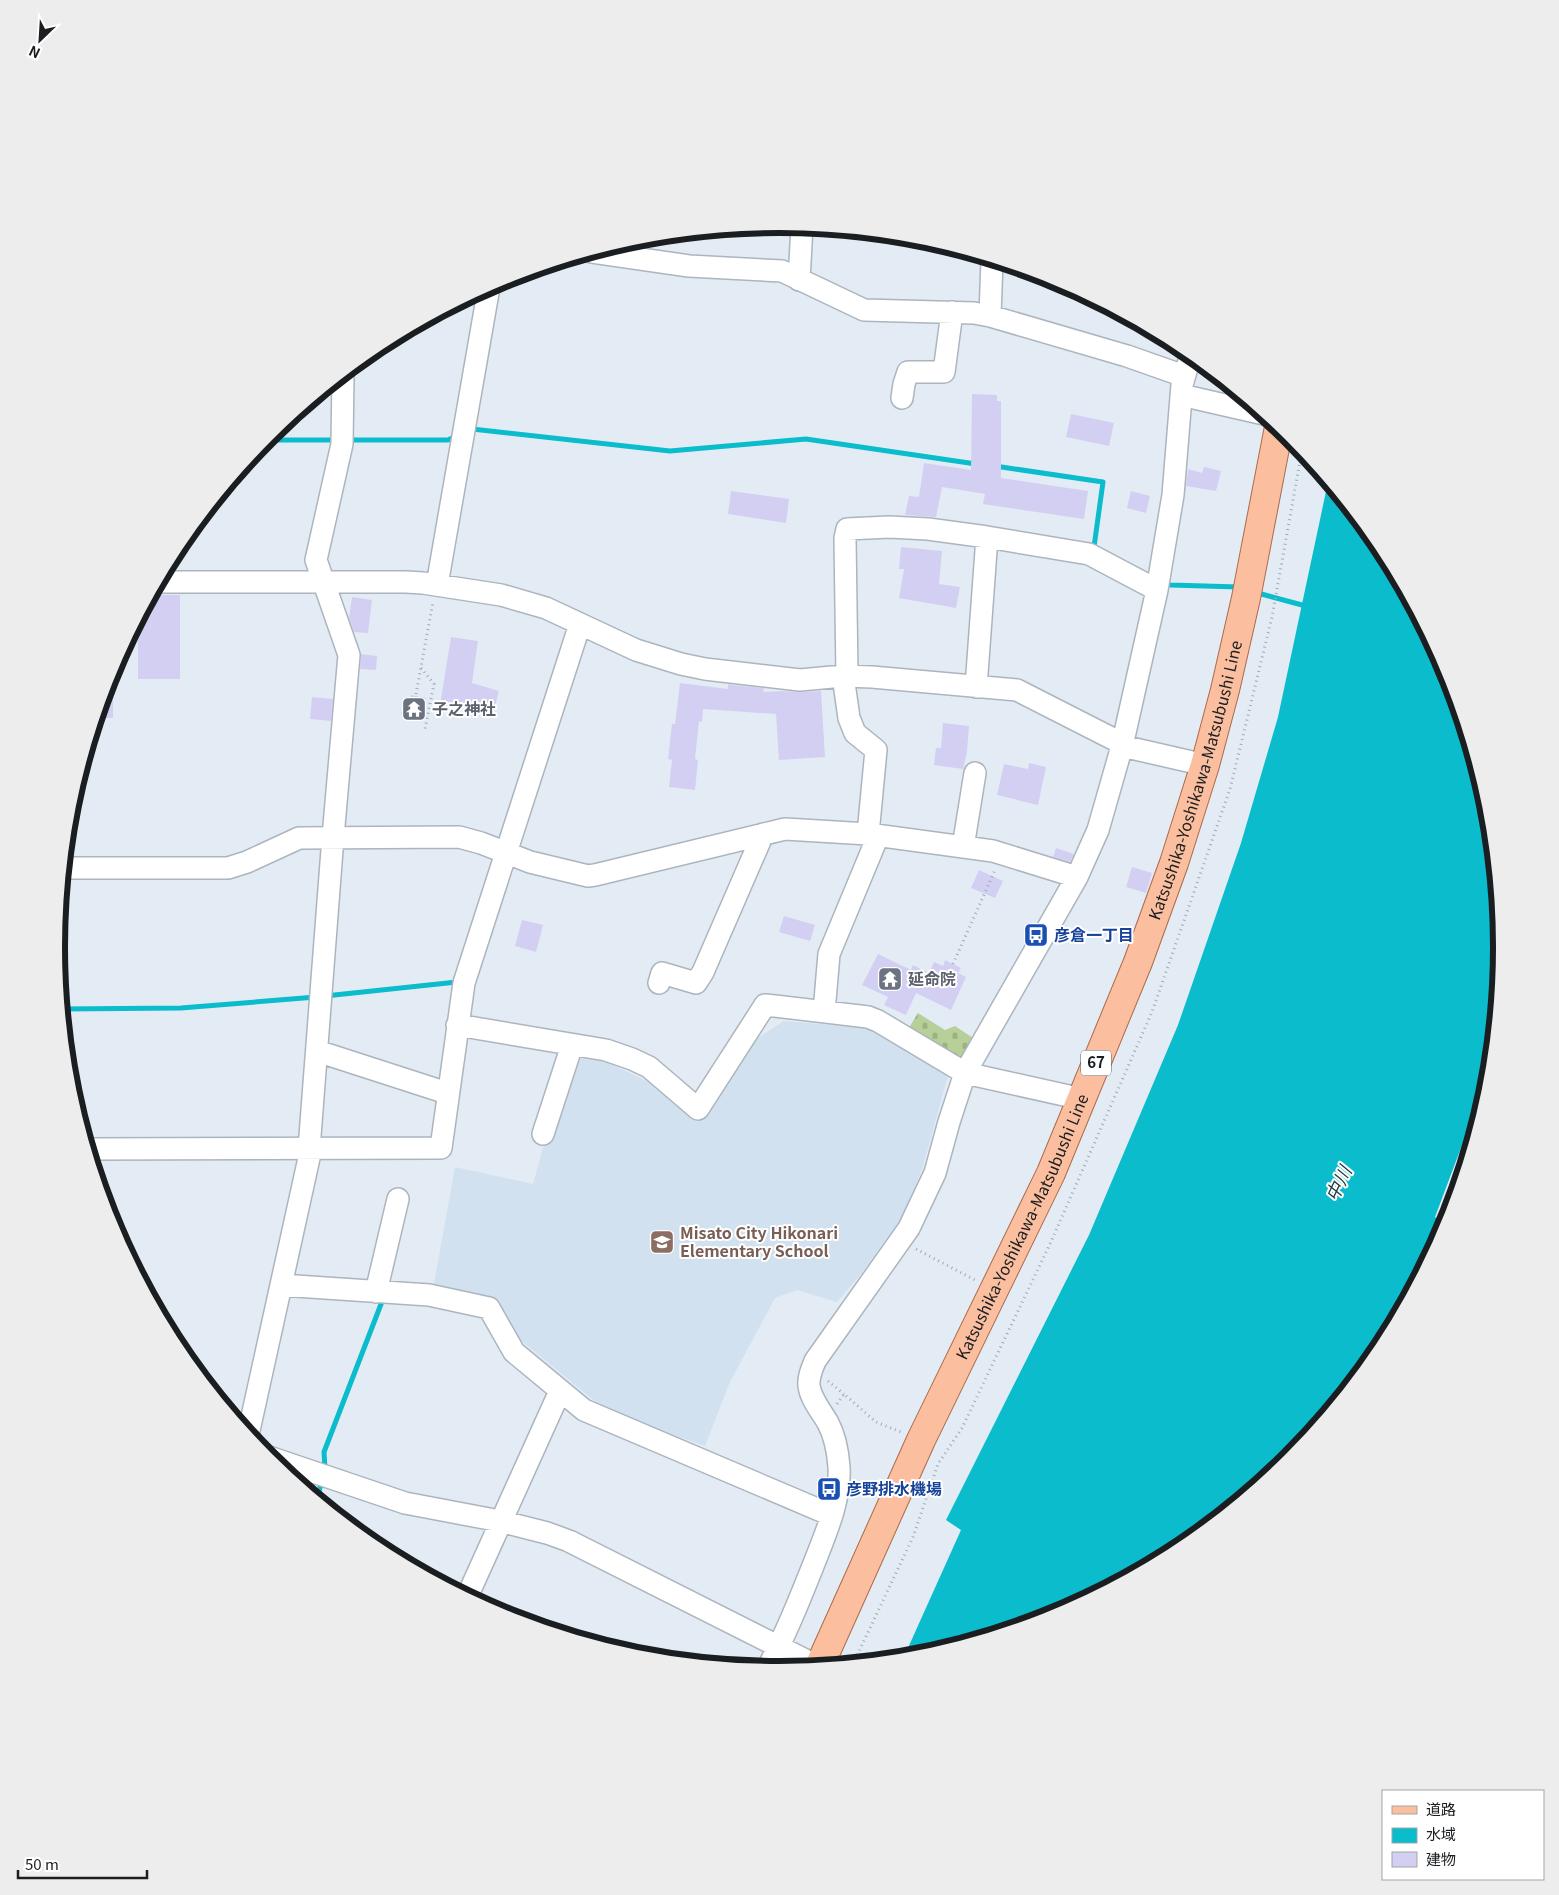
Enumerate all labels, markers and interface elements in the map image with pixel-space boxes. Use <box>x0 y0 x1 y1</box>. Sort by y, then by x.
north arrow <box>15 15 65 65</box>
text: N <box>25 41 43 64</box>
street label: Katsushika-Yoshikawa-Matsubushi Line <box>1141 638 1247 923</box>
temple icon: 子之神社 <box>401 696 427 722</box>
place label: 子之神社 <box>432 696 496 720</box>
bus stop icon: 彦倉一丁目 <box>1023 922 1049 948</box>
place label: 彦倉一丁目 <box>1054 922 1134 946</box>
temple icon: 延命院 <box>877 966 903 992</box>
place label: 延命院 <box>908 966 956 990</box>
road number: 67 <box>1081 1050 1111 1076</box>
street label: Katsushika-Yoshikawa-Matsubushi Line <box>949 1090 1093 1363</box>
water label: 中川 <box>1318 1160 1357 1205</box>
place label: Misato City Hikonari Elementary School <box>680 1220 838 1262</box>
school or university icon: Misato City Hikonari Elementary School <box>649 1229 675 1255</box>
bus stop icon: 彦野排水機場 <box>816 1476 842 1502</box>
place label: 彦野排水機場 <box>846 1476 942 1500</box>
legend <box>1382 1790 1544 1880</box>
text: 道路 <box>1426 1798 1456 1819</box>
text: 水域 <box>1426 1823 1456 1844</box>
scale bar <box>18 1848 146 1880</box>
text: 建物 <box>1426 1848 1456 1869</box>
text: 50 m <box>25 1853 59 1874</box>

